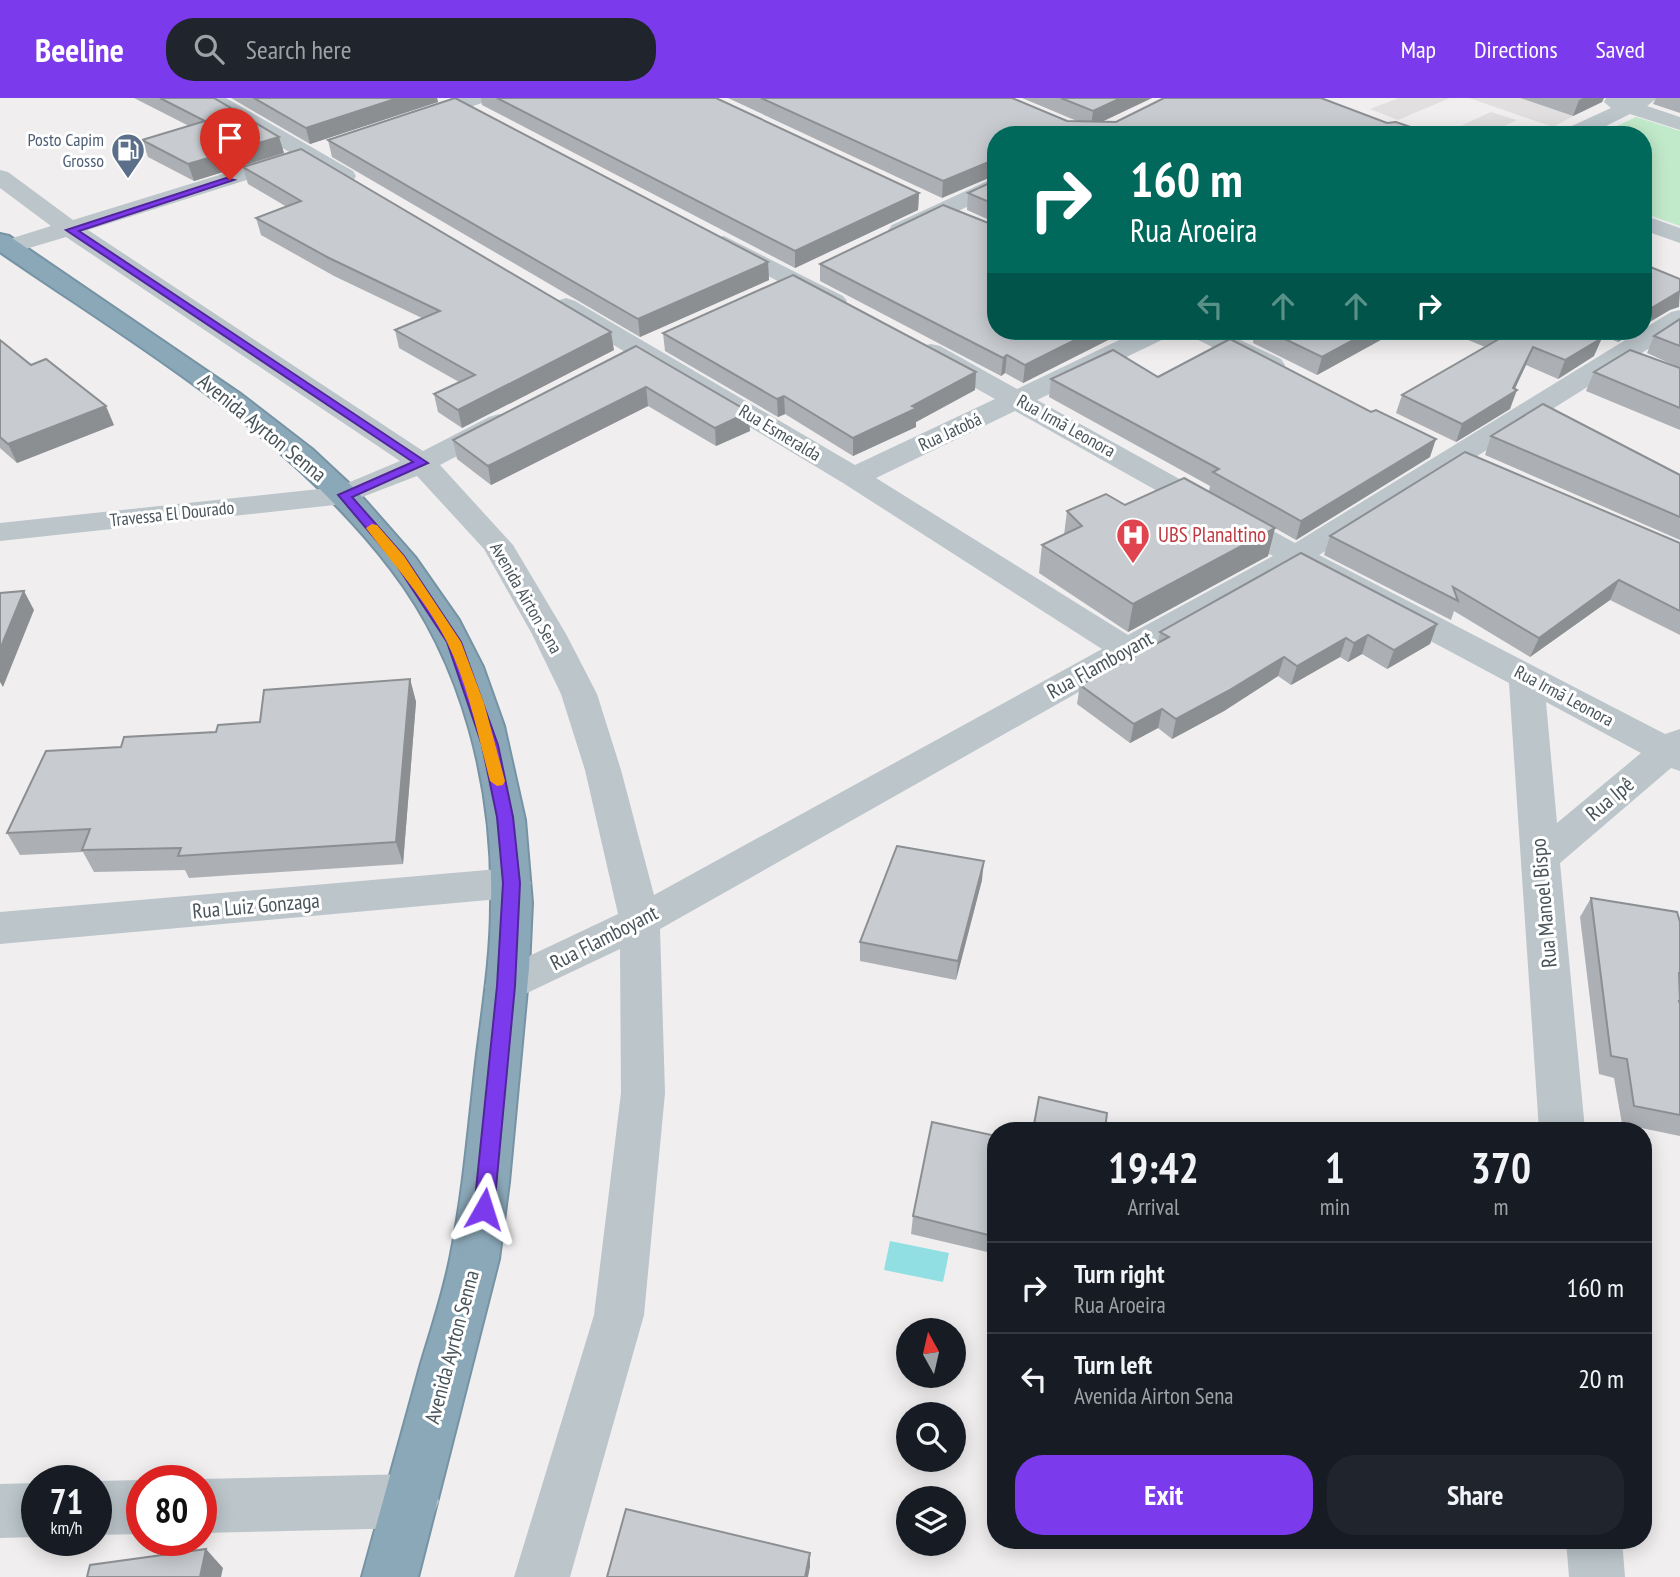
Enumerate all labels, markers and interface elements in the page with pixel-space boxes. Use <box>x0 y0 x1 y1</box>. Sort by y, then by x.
search box <box>166 18 656 81</box>
text: Beeline <box>35 28 124 71</box>
icon: search <box>190 30 228 68</box>
text: Search here <box>246 33 351 66</box>
text: Map <box>1401 34 1436 65</box>
text: Directions <box>1474 34 1558 65</box>
text: Saved <box>1596 34 1645 65</box>
pin <box>200 108 260 180</box>
icon: arrive <box>211 119 249 157</box>
place label: Posto Capim Grosso <box>27 128 104 172</box>
fuel station icon: Posto Capim Grosso <box>109 131 147 180</box>
text: 160 m <box>1130 147 1243 211</box>
icon: right <box>1015 154 1106 245</box>
text: Rua Aroeira <box>1130 209 1257 251</box>
icon: left <box>1191 287 1229 325</box>
icon: ahead <box>1264 287 1302 325</box>
icon: ahead <box>1337 287 1375 325</box>
icon: right <box>1410 287 1448 325</box>
street label: Avenida Ayrton Senna <box>193 368 332 488</box>
street label: Rua Irmã Leonora <box>1013 389 1119 462</box>
street label: Rua Esmeralda <box>735 399 826 466</box>
street label: Rua Jatobá <box>915 407 985 456</box>
street label: Travessa El Dourado <box>109 496 235 531</box>
hospital icon: UBS Planaltino <box>1114 516 1152 565</box>
place label: UBS Planaltino <box>1158 521 1266 548</box>
street label: Avenida Airton Sena <box>485 538 568 658</box>
street label: Rua Flamboyant <box>1042 624 1158 705</box>
street label: Rua Irmã Leonora <box>1511 660 1618 731</box>
street label: Rua Ipê <box>1580 771 1639 827</box>
street label: Rua Manoel Bispo <box>1524 837 1563 969</box>
street label: Rua Luiz Gonzaga <box>191 886 321 925</box>
street label: Rua Flamboyant <box>546 899 662 976</box>
text: 19:42 <box>1108 1140 1199 1195</box>
text: 1 <box>1325 1140 1345 1195</box>
text: 370 <box>1471 1140 1531 1195</box>
position arrow <box>447 1172 521 1246</box>
text: Arrival <box>1127 1192 1179 1221</box>
text: min <box>1320 1192 1350 1221</box>
text: m <box>1493 1192 1508 1221</box>
text: Turn right <box>1074 1257 1165 1290</box>
street label: Avenida Ayrton Senna <box>418 1267 485 1426</box>
icon: right <box>1015 1269 1053 1307</box>
text: 160 m <box>1566 1271 1624 1304</box>
text: Rua Aroeira <box>1074 1290 1166 1319</box>
north arrow <box>896 1318 966 1388</box>
map controls <box>896 1318 966 1556</box>
text: Turn left <box>1074 1348 1152 1381</box>
icon: left <box>1015 1360 1053 1398</box>
text: 20 m <box>1578 1362 1624 1395</box>
text: Avenida Airton Sena <box>1074 1381 1234 1410</box>
button: search <box>896 1402 966 1472</box>
button: Exit <box>1015 1455 1313 1535</box>
button: Share <box>1327 1455 1624 1535</box>
speed limit sign: 80 <box>126 1465 217 1556</box>
text: 71 <box>50 1478 83 1524</box>
button: layers <box>896 1486 966 1556</box>
text: km/h <box>51 1516 82 1539</box>

